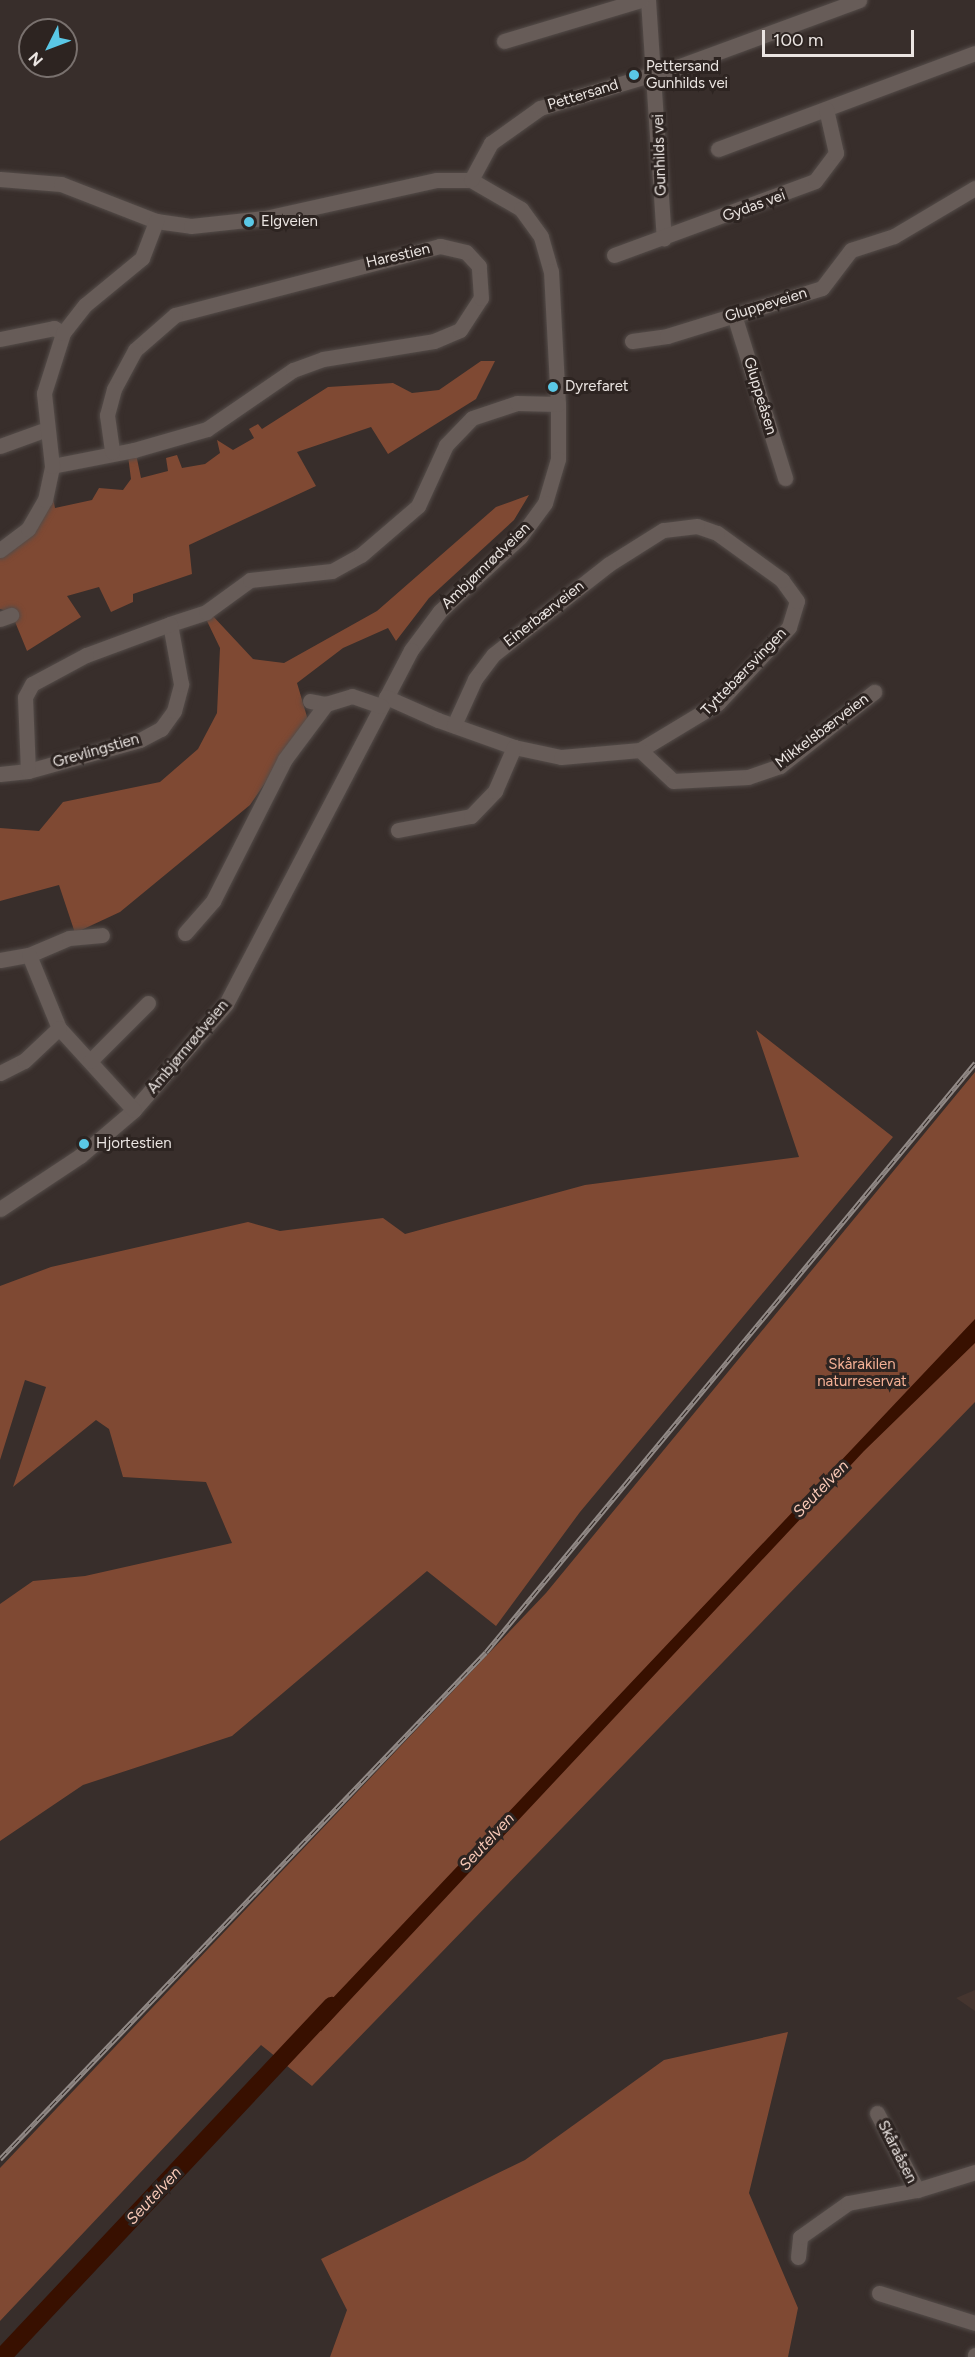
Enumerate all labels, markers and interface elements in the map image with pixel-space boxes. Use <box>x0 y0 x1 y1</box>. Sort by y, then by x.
north arrow <box>18 18 78 78</box>
scale bar <box>765 18 916 56</box>
text: 100 m <box>773 29 823 51</box>
text: N <box>25 48 47 70</box>
place label: Pettersand Gunhilds vei <box>646 57 728 92</box>
marker: Pettersand Gunhilds vei <box>627 68 641 82</box>
street label: Pettersand <box>545 76 621 114</box>
street label: Gunhilds vei <box>650 114 670 196</box>
street label: Gydas vei <box>720 186 788 226</box>
place label: Elgveien <box>261 213 318 231</box>
marker: Elgveien <box>242 215 256 229</box>
street label: Harestien <box>364 240 432 272</box>
street label: Gluppeveien <box>723 284 809 326</box>
street label: Gluppeåsen <box>740 355 780 437</box>
place label: Dyrefaret <box>565 378 629 396</box>
marker: Dyrefaret <box>546 380 560 394</box>
street label: Ambjørnrødveien <box>438 519 534 613</box>
street label: Einerbærveien <box>500 577 588 651</box>
street label: Tyttebærsvingen <box>698 625 790 719</box>
street label: Mikkelsbærveien <box>772 690 872 772</box>
street label: Grevlingstien <box>51 730 141 772</box>
street label: Ambjørnrødveien <box>144 997 232 1097</box>
place label: Hjortestien <box>96 1135 172 1153</box>
marker: Hjortestien <box>77 1137 91 1151</box>
park label: Skårakilen naturreservat <box>817 1355 907 1390</box>
water label: Seutelven <box>789 1457 853 1521</box>
water label: Seutelven <box>455 1809 519 1875</box>
street label: Skåraåsen <box>874 2118 920 2186</box>
water label: Seutelven <box>122 2163 186 2229</box>

